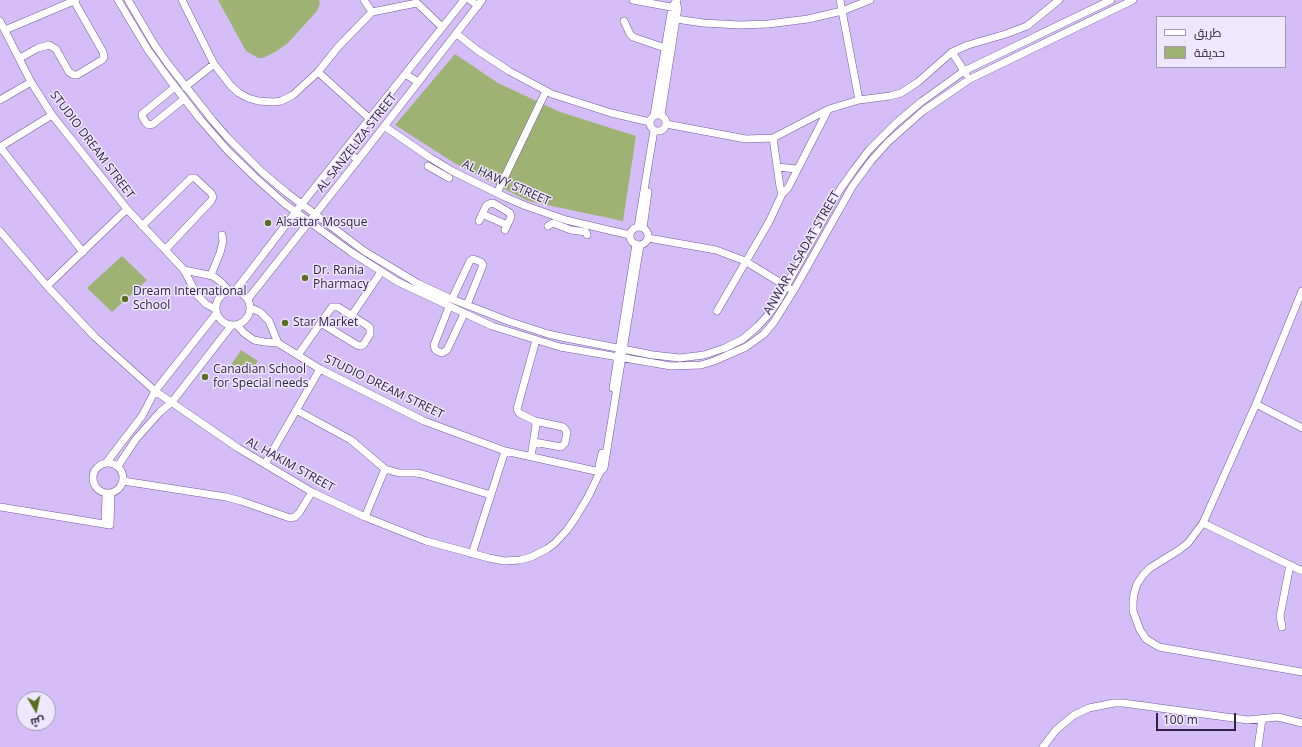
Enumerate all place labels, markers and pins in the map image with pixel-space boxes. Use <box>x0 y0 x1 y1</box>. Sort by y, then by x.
place label: Alsattar Mosque <box>276 216 367 230</box>
marker: Alsattar Mosque <box>263 218 273 228</box>
place label: Dr. Rania Pharmacy <box>313 264 369 292</box>
marker: Dr. Rania Pharmacy <box>300 273 310 283</box>
place label: Dream International School <box>133 285 246 313</box>
marker: Dream International School <box>120 294 130 304</box>
place label: Star Market <box>293 316 358 330</box>
marker: Star Market <box>280 318 290 328</box>
place label: Canadian School for Special needs <box>213 363 308 391</box>
marker: Canadian School for Special needs <box>200 372 210 382</box>

